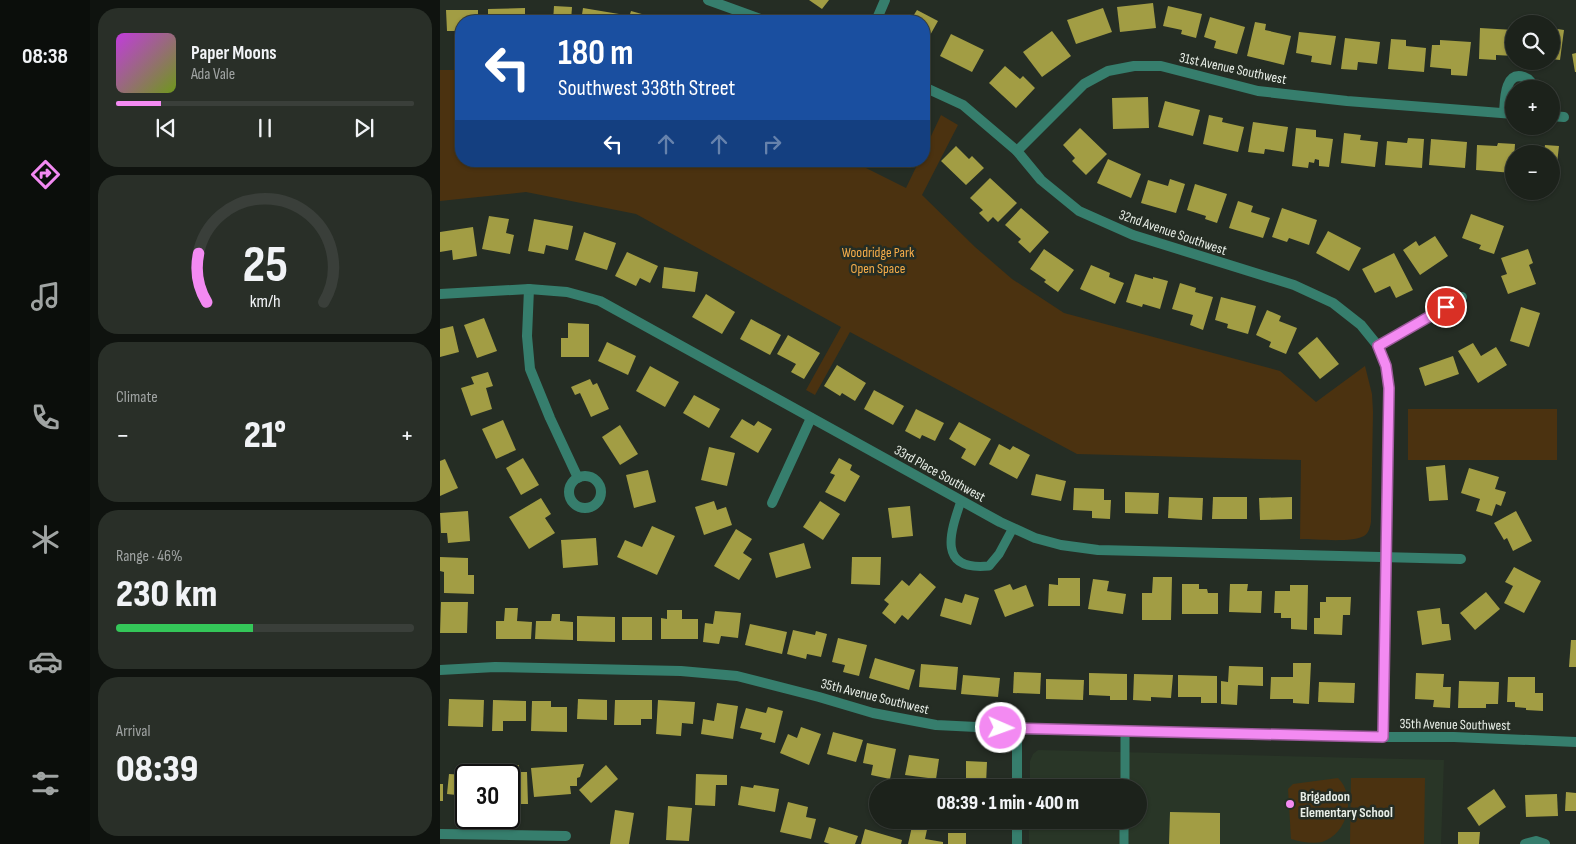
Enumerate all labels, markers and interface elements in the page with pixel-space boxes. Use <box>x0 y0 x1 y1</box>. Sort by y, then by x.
map controls <box>1505 15 1560 200</box>
button: search <box>1505 15 1560 70</box>
text: 180 m <box>558 32 634 75</box>
icon: left <box>475 35 540 100</box>
text: Paper Moons <box>191 42 277 65</box>
text: 08:38 <box>22 43 68 70</box>
street label: 31st Avenue Southwest <box>1178 49 1288 88</box>
text: Ada Vale <box>191 65 235 84</box>
text: Southwest 338th Street <box>558 75 735 102</box>
button: + <box>1505 80 1560 135</box>
icon: previous <box>152 114 180 142</box>
icon: pause <box>251 114 279 142</box>
icon: next <box>350 114 378 142</box>
icon: left <box>599 130 627 158</box>
icon: ahead <box>652 130 680 158</box>
icon: ahead <box>705 130 733 158</box>
icon: right <box>758 130 786 158</box>
button: − <box>1505 145 1560 200</box>
icon: directions <box>28 157 63 192</box>
street label: 32nd Avenue Southwest <box>1117 206 1229 259</box>
text: 25 <box>242 234 288 297</box>
park label: Woodridge Park Open Space <box>842 244 915 277</box>
icon: music <box>28 279 63 314</box>
pin <box>1425 286 1467 328</box>
text: km/h <box>250 291 280 312</box>
icon: arrive <box>1432 293 1460 321</box>
text: Climate <box>116 388 158 407</box>
icon: phone <box>28 400 63 435</box>
text: 21° <box>244 413 286 458</box>
text: − <box>116 419 130 452</box>
text: + <box>400 419 414 452</box>
street label: 33rd Place Southwest <box>891 441 988 505</box>
icon: climate <box>28 522 63 557</box>
text: Range · 46% <box>116 547 183 566</box>
text: 230 km <box>116 572 217 617</box>
icon: car <box>28 644 63 679</box>
street label: 35th Avenue Southwest <box>819 675 931 718</box>
position arrow <box>974 701 1026 753</box>
street label: 35th Avenue Southwest <box>1399 715 1511 734</box>
text: Arrival <box>116 722 150 741</box>
text: 08:39 <box>116 747 198 792</box>
speed limit sign: 30 <box>455 764 520 829</box>
icon: filters <box>28 766 63 801</box>
place label: Brigadoon Elementary School <box>1300 788 1393 821</box>
text: 08:39 · 1 min · 400 m <box>937 792 1079 815</box>
marker: Brigadoon Elementary School <box>1284 798 1296 810</box>

